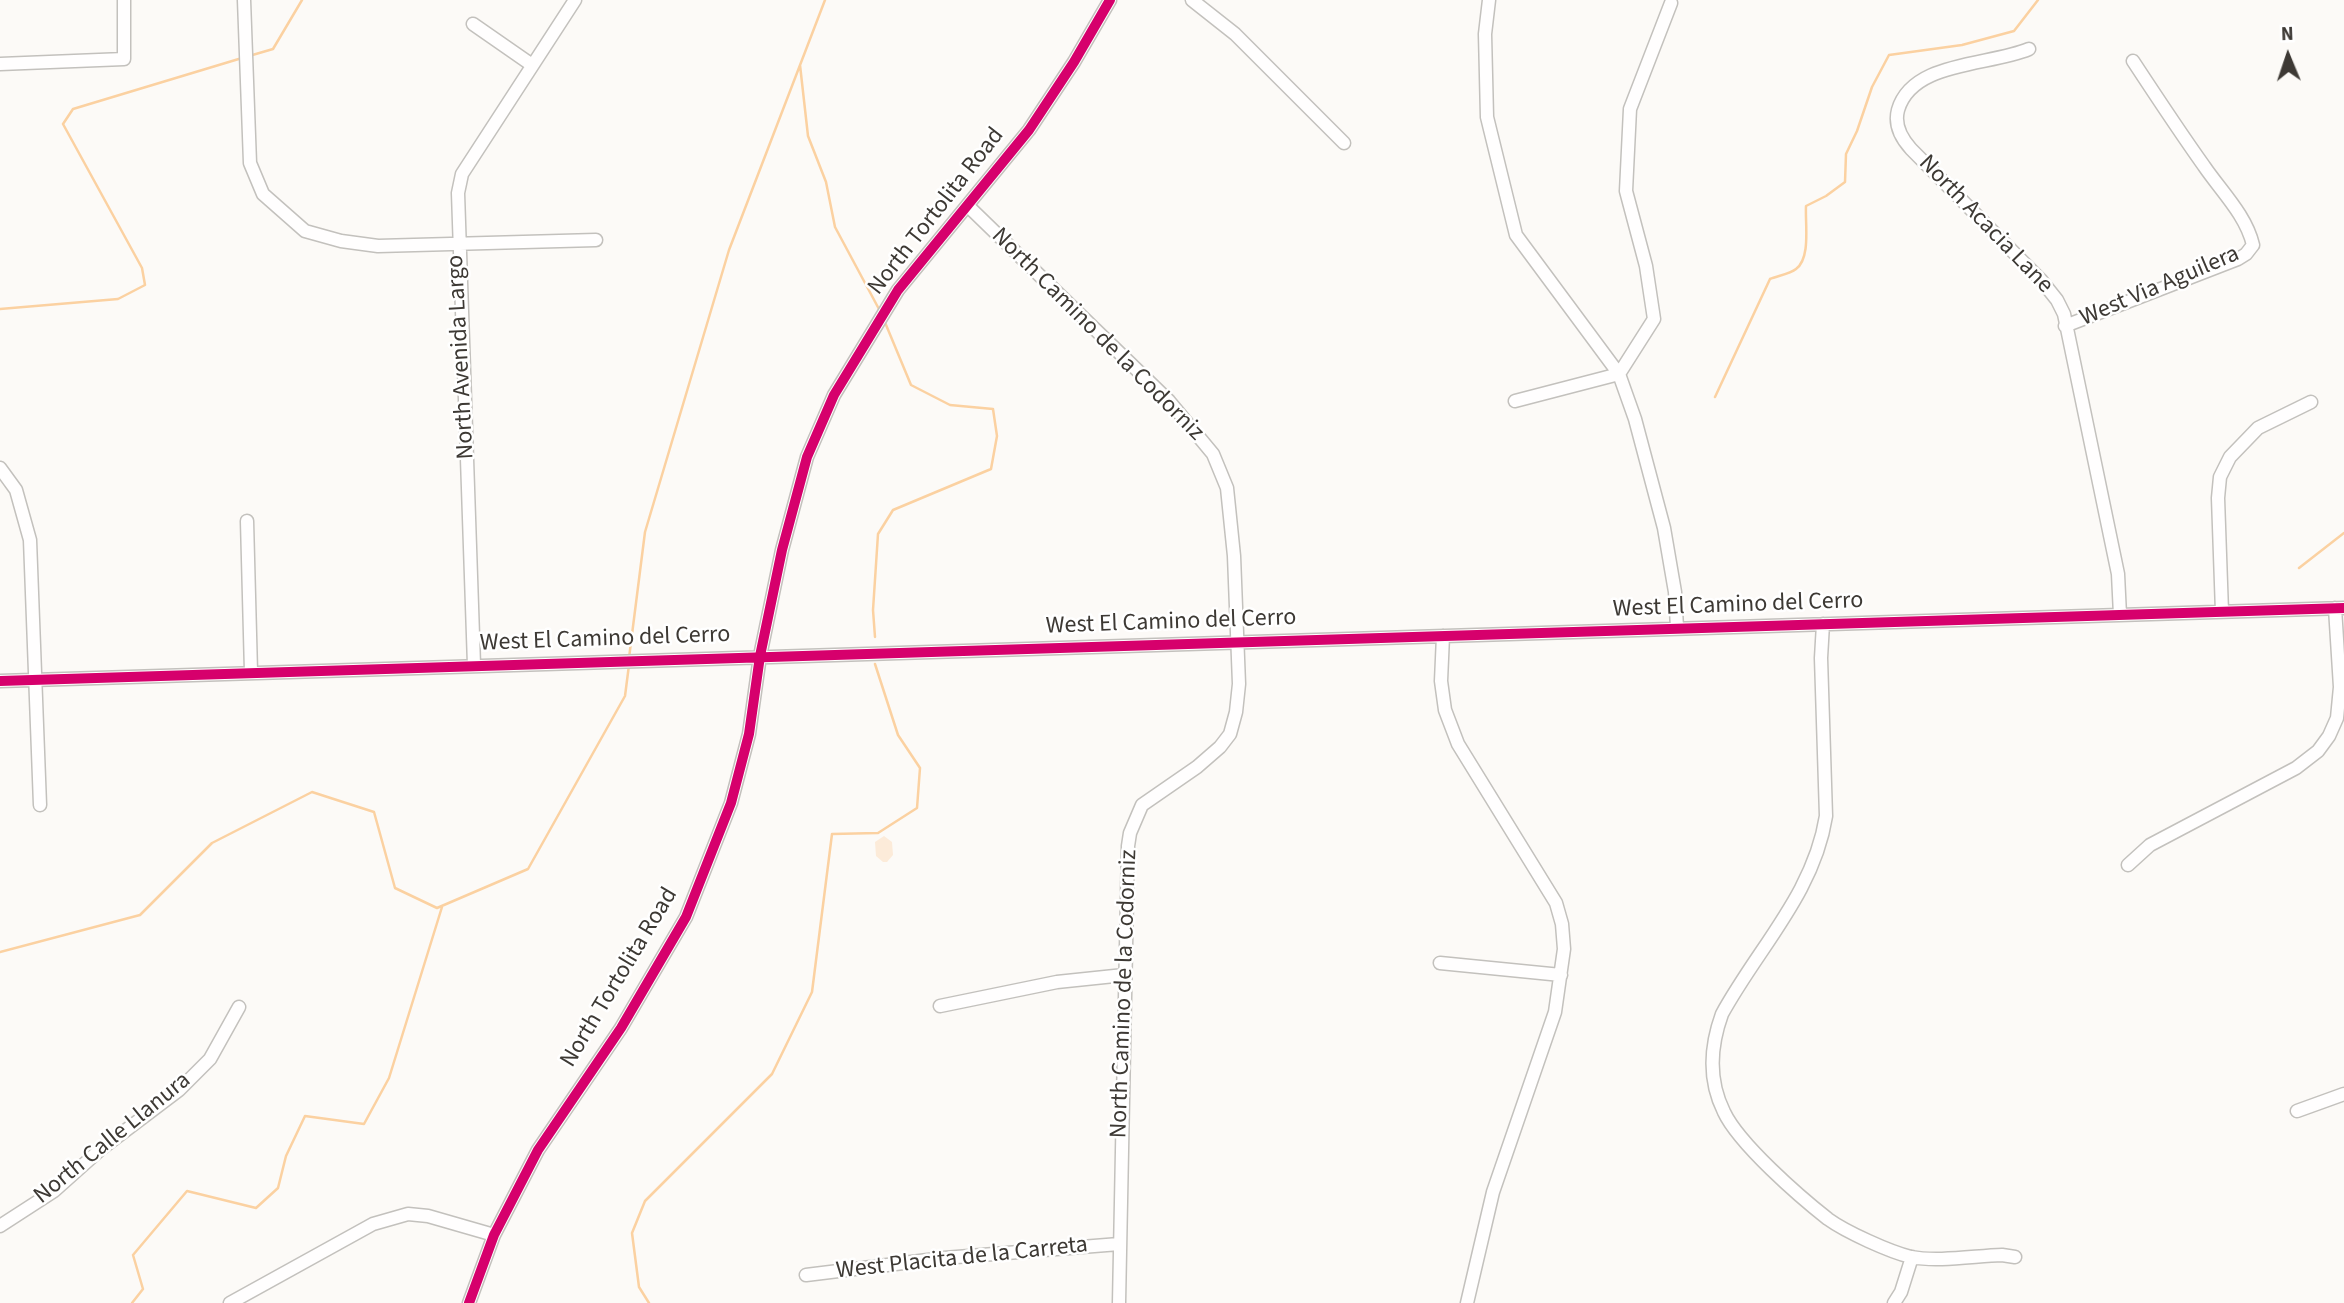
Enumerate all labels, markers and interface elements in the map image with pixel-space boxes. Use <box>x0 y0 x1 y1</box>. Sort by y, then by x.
north arrow <box>2253 21 2323 91</box>
text: N <box>2280 21 2294 48</box>
street label: North Tortolita Road <box>863 123 1011 301</box>
street label: North Acacia Lane <box>1912 150 2058 300</box>
street label: North Camino de la Codorniz <box>985 223 1209 447</box>
street label: West Via Aguilera <box>2076 240 2244 334</box>
street label: North Avenida Largo <box>442 254 482 460</box>
street label: West El Camino del Cerro <box>1612 587 1864 625</box>
street label: West El Camino del Cerro <box>1045 604 1297 642</box>
street label: West El Camino del Cerro <box>479 621 731 659</box>
street label: North Camino de la Codorniz <box>1106 849 1144 1139</box>
street label: North Tortolita Road <box>555 883 685 1073</box>
street label: North Calle Llanura <box>29 1067 197 1211</box>
street label: West Placita de la Carreta <box>835 1231 1089 1287</box>

